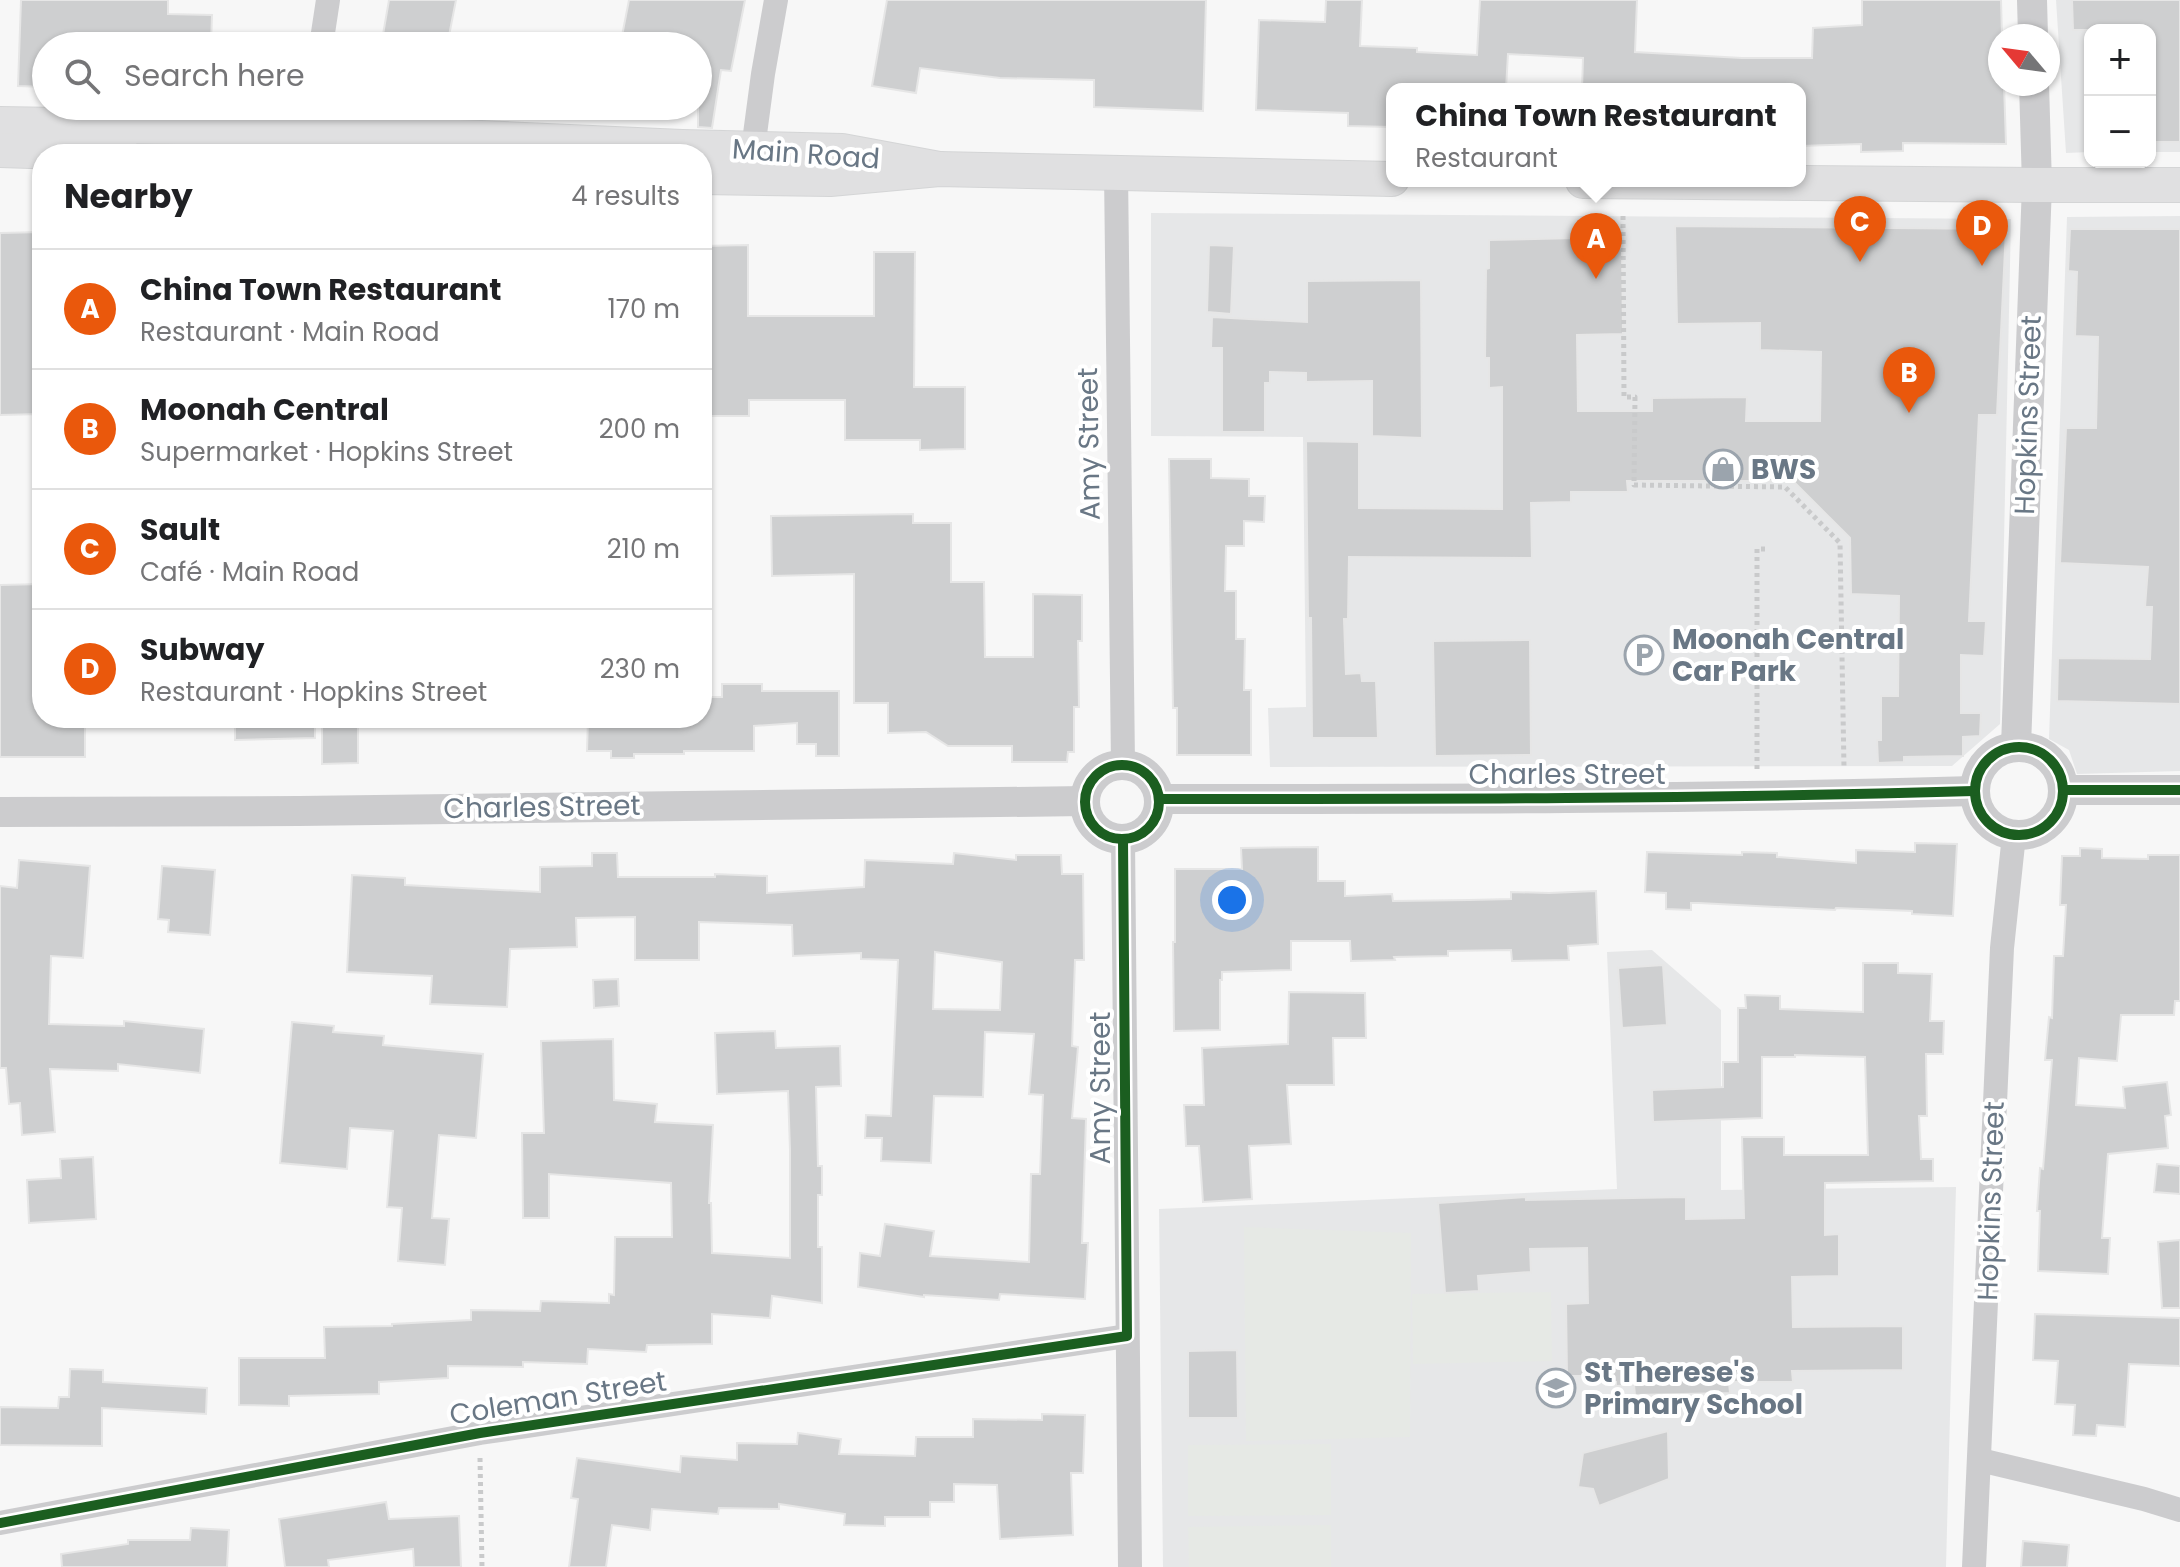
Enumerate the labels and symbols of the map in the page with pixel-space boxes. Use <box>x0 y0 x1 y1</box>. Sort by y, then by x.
north arrow <box>1988 24 2060 96</box>
street label: Main Road <box>731 129 881 179</box>
pin: C <box>1834 196 1886 262</box>
pin: D <box>1956 200 2008 266</box>
pin: A <box>1570 213 1622 279</box>
street label: Hopkins Street <box>2005 315 2051 515</box>
pin: B <box>1883 347 1935 413</box>
street label: Amy Street <box>1068 367 1110 521</box>
shop icon: BWS <box>1702 448 1744 490</box>
place label: BWS <box>1751 450 1816 489</box>
place label: Moonah Central Car Park <box>1672 620 1904 691</box>
parking icon: Moonah Central Car Park <box>1623 634 1665 676</box>
street label: Charles Street <box>1468 755 1666 794</box>
street label: Charles Street <box>443 786 641 828</box>
your location <box>1212 880 1252 920</box>
street label: Amy Street <box>1081 1012 1120 1164</box>
street label: Hopkins Street <box>1968 1101 2014 1301</box>
place label: St Therese's Primary School <box>1584 1353 1803 1424</box>
street label: Coleman Street <box>447 1362 669 1434</box>
school or university icon: St Therese's Primary School <box>1535 1367 1577 1409</box>

